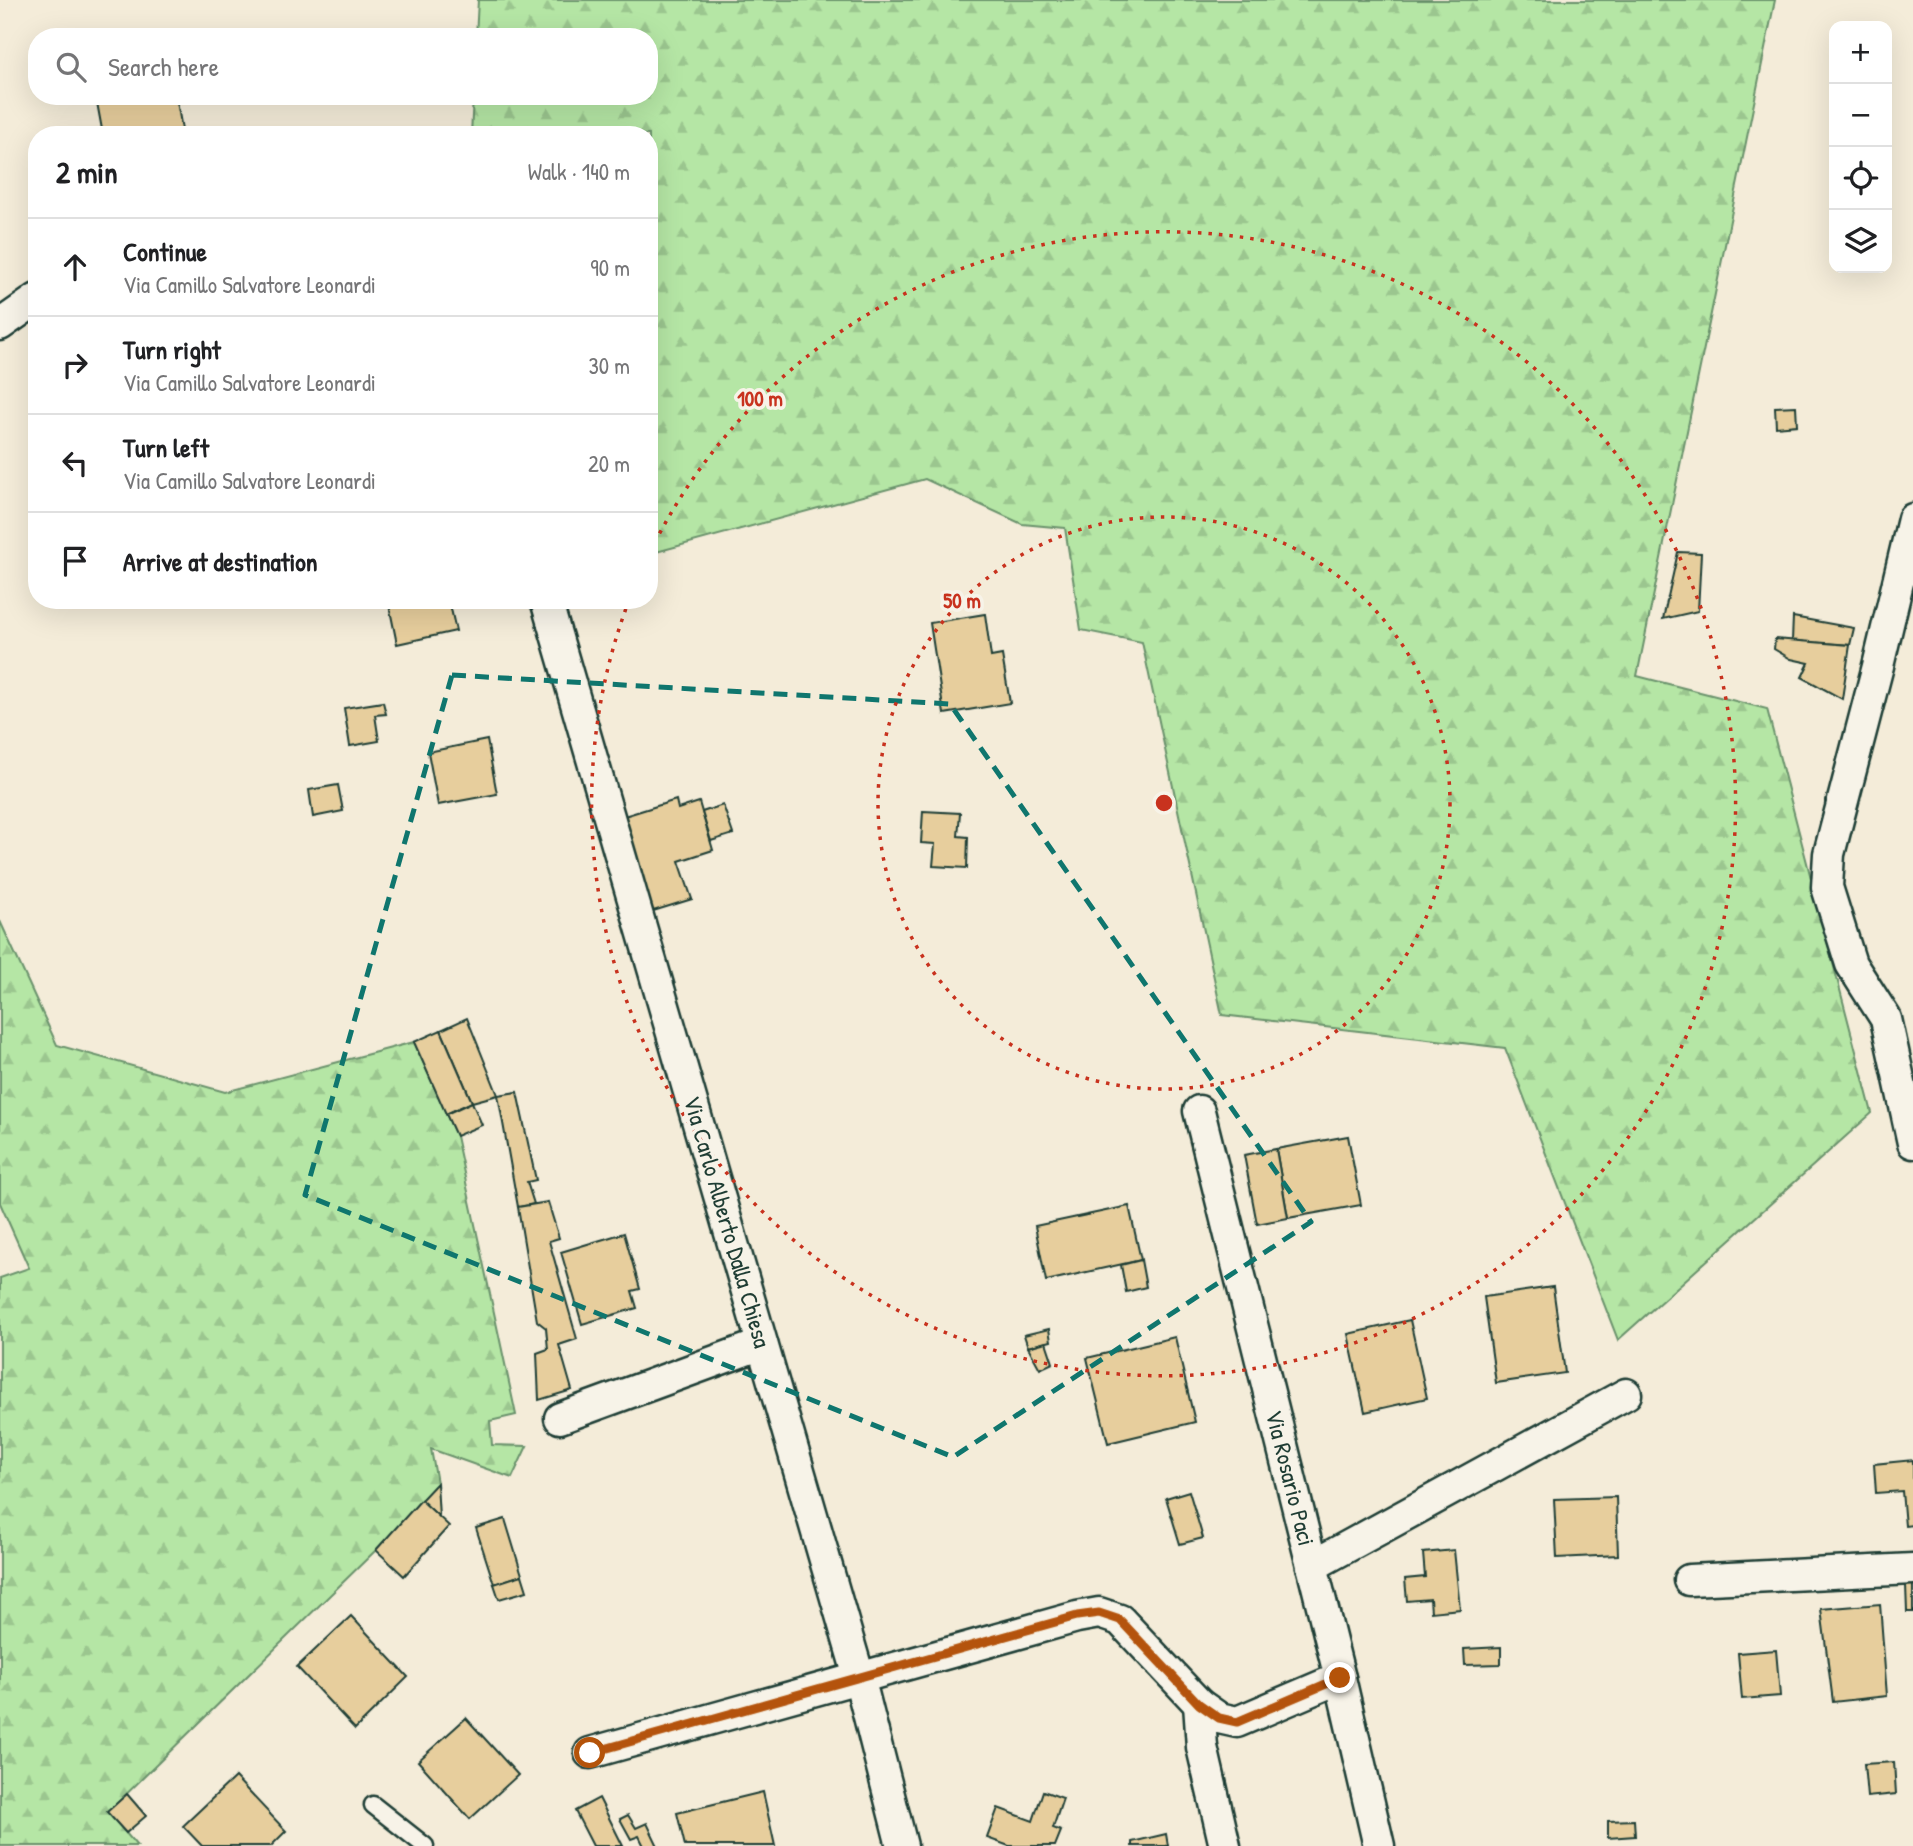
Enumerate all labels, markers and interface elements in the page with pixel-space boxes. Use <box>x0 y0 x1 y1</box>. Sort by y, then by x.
map controls <box>1829 21 1892 273</box>
button: + <box>1829 21 1892 84</box>
search box <box>28 28 658 105</box>
icon: search <box>52 48 90 86</box>
text: Search here <box>108 49 219 84</box>
button: − <box>1829 84 1892 147</box>
button: locate <box>1829 147 1892 210</box>
text: 2 min <box>56 152 118 192</box>
text: Walk · 140 m <box>528 156 630 187</box>
button: layers <box>1829 210 1892 273</box>
text: Continue <box>123 234 207 269</box>
icon: ahead <box>56 248 94 286</box>
text: 90 m <box>590 252 630 283</box>
text: Via Camillo Salvatore Leonardi <box>123 269 376 300</box>
text: Turn right <box>123 332 221 367</box>
icon: right <box>56 346 94 384</box>
text: 30 m <box>588 350 630 381</box>
text: Via Camillo Salvatore Leonardi <box>123 367 376 398</box>
text: 100 m <box>737 384 783 413</box>
text: Turn left <box>123 430 209 465</box>
icon: left <box>56 444 94 482</box>
text: 20 m <box>588 448 630 479</box>
text: Via Camillo Salvatore Leonardi <box>123 465 376 496</box>
icon: arrive <box>56 542 94 580</box>
text: Arrive at destination <box>123 544 318 579</box>
text: 50 m <box>943 586 981 615</box>
centre of rings <box>1152 791 1176 815</box>
street label: Via Carlo Alberto Dalla Chiesa <box>677 1092 779 1351</box>
street label: Via Rosario Paci <box>1259 1407 1323 1549</box>
route end <box>1324 1662 1355 1693</box>
route start <box>574 1737 605 1768</box>

